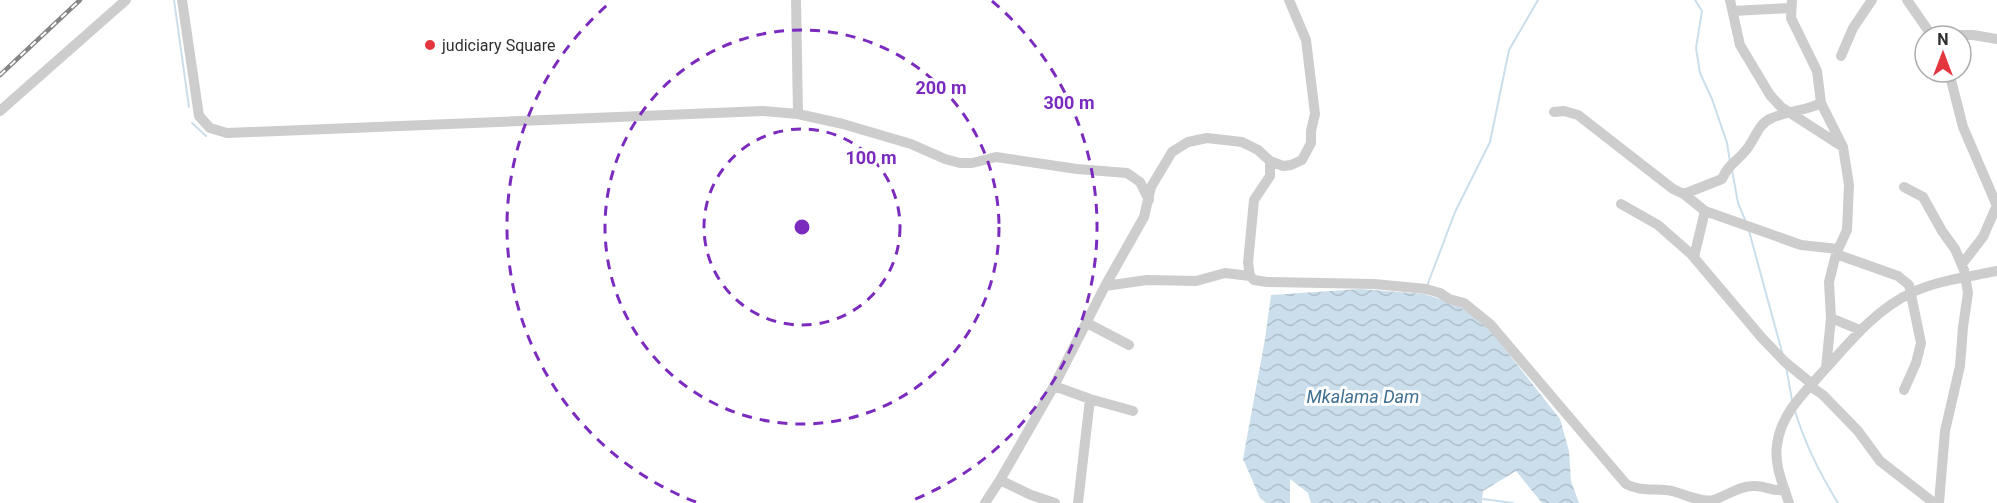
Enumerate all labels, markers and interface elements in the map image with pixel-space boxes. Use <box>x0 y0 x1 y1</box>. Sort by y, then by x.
north arrow <box>1913 24 1973 84</box>
text: N <box>1937 30 1949 49</box>
place label: judiciary Square <box>441 36 556 55</box>
marker: judiciary Square <box>423 38 437 52</box>
text: 200 m <box>915 77 967 98</box>
text: 300 m <box>1043 92 1095 113</box>
text: 100 m <box>845 147 897 168</box>
centre of rings <box>792 217 812 237</box>
water label: Mkalama Dam <box>1307 386 1419 407</box>

